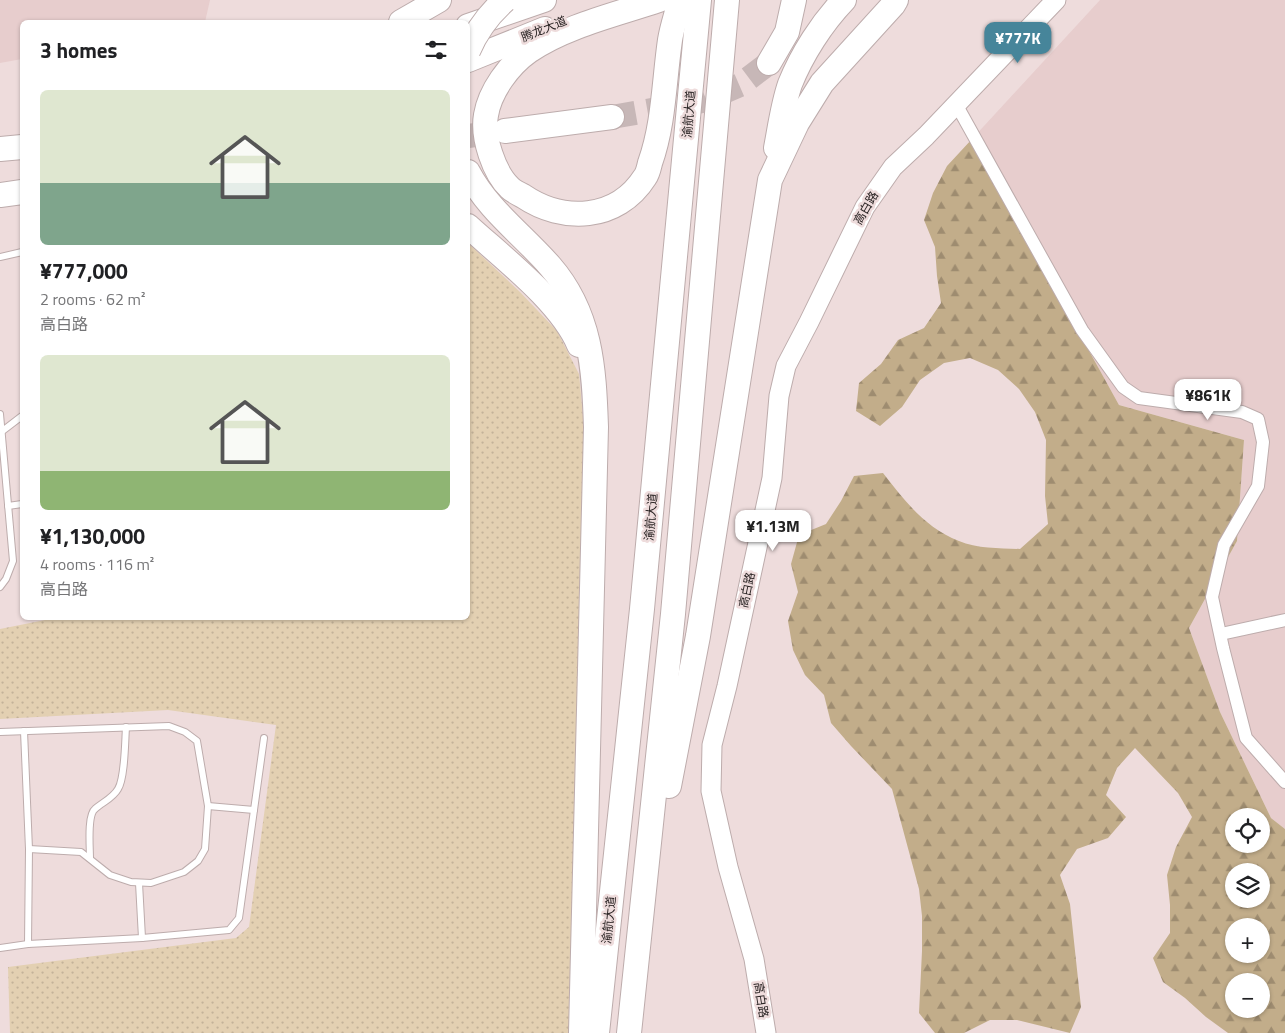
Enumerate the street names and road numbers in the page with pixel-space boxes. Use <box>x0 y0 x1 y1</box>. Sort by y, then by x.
street label: 腾龙大道 <box>518 11 570 46</box>
street label: 渝航大道 <box>677 89 700 139</box>
street label: 高白路 <box>848 187 883 228</box>
street label: 渝航大道 <box>639 492 662 542</box>
street label: 高白路 <box>733 570 760 609</box>
street label: 渝航大道 <box>597 895 620 945</box>
street label: 高白路 <box>749 981 774 1019</box>

